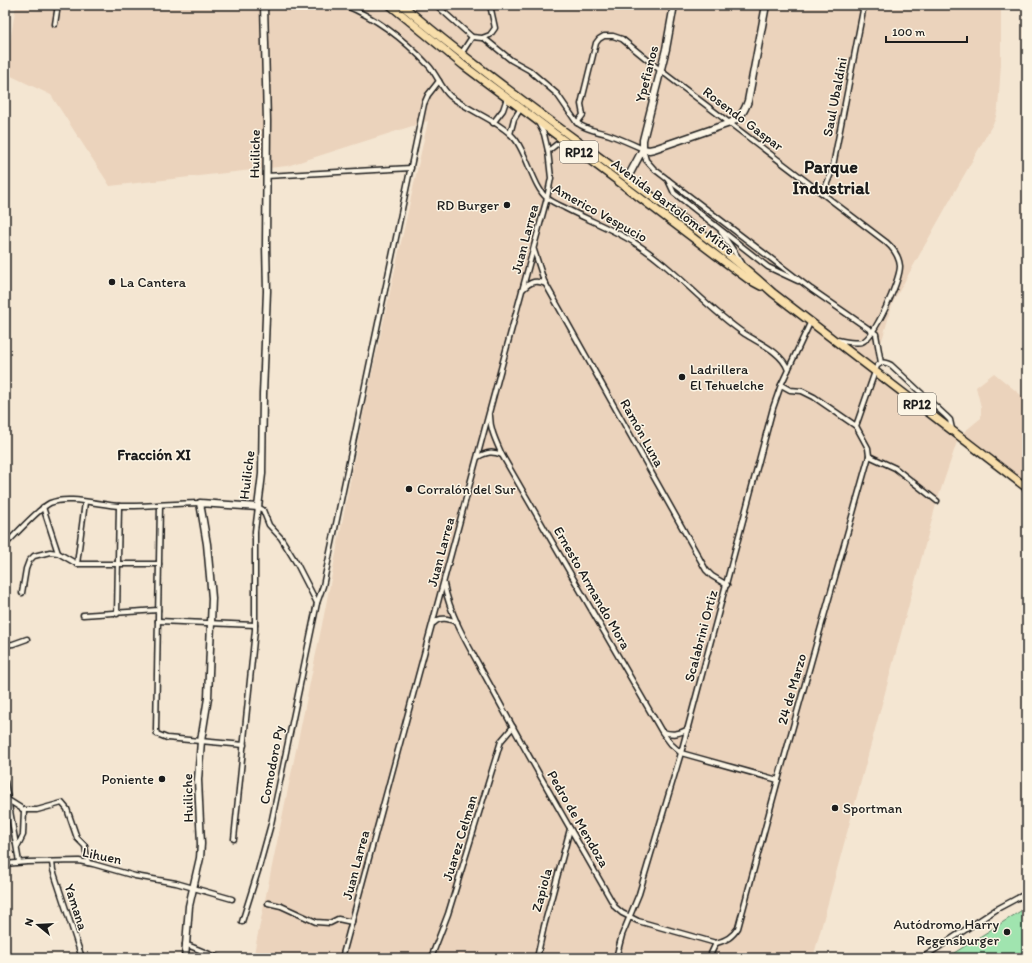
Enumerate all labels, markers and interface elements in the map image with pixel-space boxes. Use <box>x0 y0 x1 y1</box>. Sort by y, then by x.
scale bar <box>886 18 967 44</box>
text: 100 m <box>892 25 925 39</box>
street label: Ypefianos <box>632 44 662 104</box>
street label: Saul Ubaldini <box>819 56 851 138</box>
street label: Rosendo Gaspar <box>699 83 787 155</box>
street label: Huiliche <box>246 129 264 179</box>
road number: RP12 <box>560 141 598 163</box>
street label: Avenida Bartolomé Mitre <box>608 155 738 259</box>
district label: Parque Industrial <box>792 156 870 199</box>
street label: Americo Vespucio <box>550 180 650 246</box>
place label: RD Burger <box>437 197 499 214</box>
marker: RD Burger <box>502 200 512 210</box>
street label: Juan Larrea <box>508 202 542 276</box>
place label: La Cantera <box>120 274 187 291</box>
marker: La Cantera <box>107 277 117 287</box>
place label: Ladrillera El Tehuelche <box>690 361 764 394</box>
marker: Ladrillera El Tehuelche <box>677 372 687 382</box>
road number: RP12 <box>898 393 936 415</box>
street label: Ramón Luna <box>616 396 668 471</box>
district label: Fracción XI <box>117 446 191 464</box>
street label: Huiliche <box>236 449 258 500</box>
place label: Corralón del Sur <box>417 481 516 498</box>
marker: Corralón del Sur <box>404 484 414 494</box>
street label: Juan Larrea <box>424 515 458 589</box>
street label: Ernesto Armando Mora <box>550 524 635 653</box>
street label: Scalabrini Ortiz <box>681 588 722 684</box>
street label: 24 de Marzo <box>774 651 810 727</box>
street label: Comodoro Py <box>256 724 288 806</box>
street label: Pedro de Mendoza <box>543 768 613 871</box>
place label: Poniente <box>102 771 154 788</box>
street label: Huiliche <box>179 773 197 823</box>
marker: Poniente <box>157 774 167 784</box>
street label: Juarez Celman <box>439 792 481 883</box>
place label: Sportman <box>843 800 903 817</box>
marker: Sportman <box>830 803 840 813</box>
street label: Juan Larrea <box>339 828 373 902</box>
street label: Lihuen <box>81 844 124 869</box>
street label: Zapiola <box>528 866 556 914</box>
street label: Yamana <box>61 882 92 933</box>
north arrow <box>18 905 58 945</box>
place label: Autódromo Harry Regensburger <box>893 916 999 949</box>
text: N <box>22 917 36 928</box>
marker: Autódromo Harry Regensburger <box>1002 927 1012 937</box>

